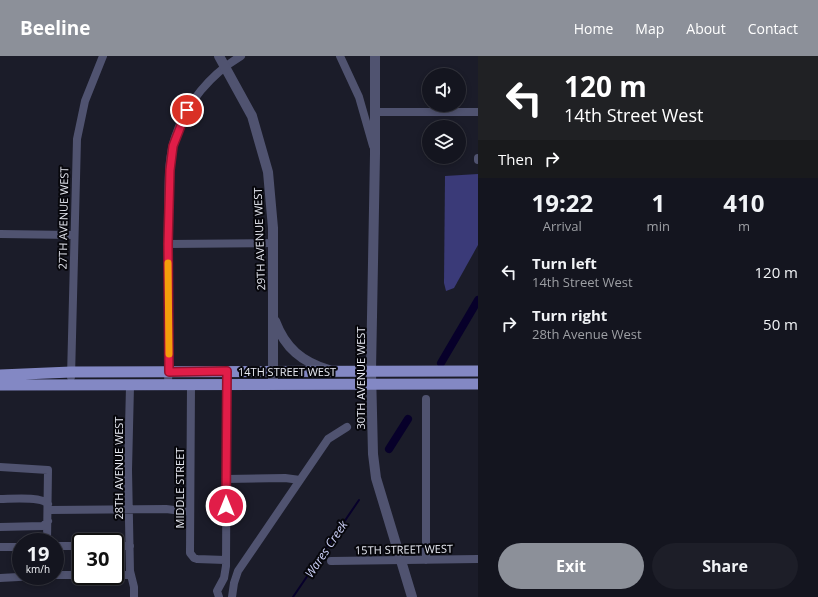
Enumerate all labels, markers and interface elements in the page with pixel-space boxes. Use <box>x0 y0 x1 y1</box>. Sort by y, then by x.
text: Beeline <box>20 15 91 41</box>
text: Home <box>574 19 613 38</box>
text: Map <box>635 19 664 38</box>
text: About <box>686 19 726 38</box>
text: Contact <box>748 19 798 38</box>
text: 120 m <box>564 67 647 105</box>
map controls <box>422 68 466 164</box>
button: sound <box>422 68 466 112</box>
icon: left <box>498 72 550 124</box>
pin <box>170 93 204 127</box>
icon: arrive <box>176 99 198 121</box>
text: 14th Street West <box>564 103 703 127</box>
button: layers <box>422 120 466 164</box>
icon: right <box>541 148 563 170</box>
text: Then <box>498 149 533 169</box>
street label: 27TH AVENUE WEST <box>55 166 71 270</box>
text: 19:22 <box>531 186 593 219</box>
text: 1 <box>651 186 665 219</box>
text: 410 <box>723 186 765 219</box>
street label: 29TH AVENUE WEST <box>250 187 268 291</box>
text: Arrival <box>543 217 582 235</box>
text: min <box>647 217 670 235</box>
text: m <box>738 217 750 235</box>
text: Turn left <box>532 253 597 273</box>
icon: left <box>498 261 520 283</box>
text: 120 m <box>754 262 798 282</box>
text: 14th Street West <box>532 273 633 291</box>
text: Turn right <box>532 305 607 325</box>
icon: right <box>498 313 520 335</box>
text: 50 m <box>763 314 798 334</box>
text: 28th Avenue West <box>532 325 642 343</box>
street label: 30TH AVENUE WEST <box>353 327 368 429</box>
street label: 14TH STREET WEST <box>238 364 336 379</box>
street label: 28TH AVENUE WEST <box>111 417 126 519</box>
street label: MIDDLE STREET <box>172 448 187 528</box>
position arrow <box>205 485 247 527</box>
water label: Wares Creek <box>301 516 352 581</box>
speed limit sign: 30 <box>72 533 124 585</box>
text: 19 <box>27 540 49 567</box>
street label: 15TH STREET WEST <box>355 541 453 557</box>
button: Exit <box>498 543 644 589</box>
button: Share <box>652 543 798 589</box>
text: km/h <box>26 562 50 576</box>

